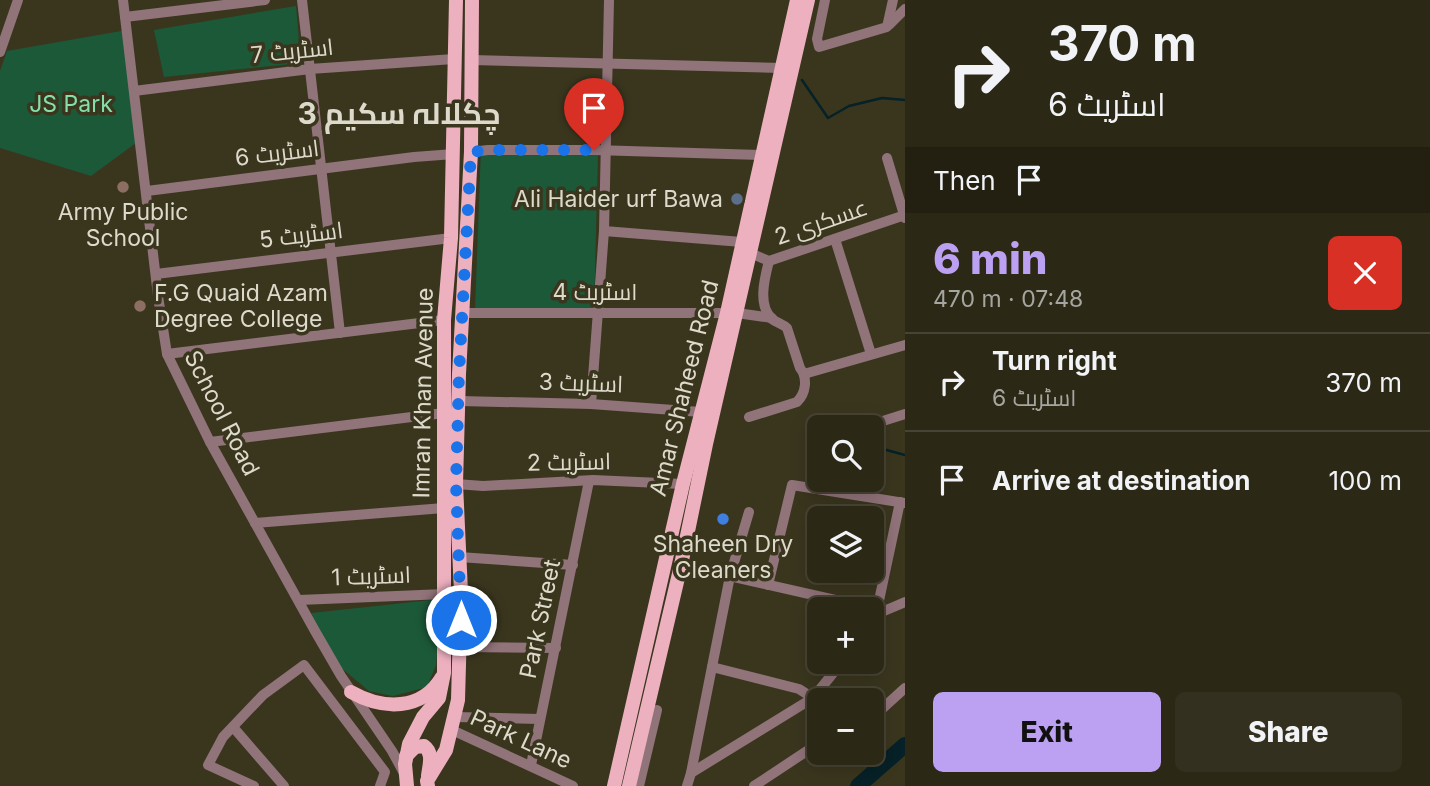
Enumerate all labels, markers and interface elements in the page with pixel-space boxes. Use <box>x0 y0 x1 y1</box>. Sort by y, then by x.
text: 370 m <box>1048 14 1197 73</box>
icon: right <box>933 28 1024 119</box>
street label: اسٹریٹ 7 <box>249 33 335 69</box>
pin <box>564 78 624 150</box>
text: اسٹریٹ 6 <box>1048 85 1166 124</box>
icon: arrive <box>575 89 613 127</box>
park label: JS Park <box>29 90 113 118</box>
district label: چکلالہ سکیم 3 <box>297 95 501 135</box>
street label: اسٹریٹ 6 <box>233 134 321 172</box>
icon: arrive <box>1010 161 1048 199</box>
text: Then <box>933 165 996 196</box>
marker: Army Public School <box>115 179 131 195</box>
place label: Ali Haider urf Bawa <box>514 185 723 213</box>
marker: Ali Haider urf Bawa <box>729 191 745 207</box>
street label: عسکری 2 <box>771 193 871 251</box>
place label: Army Public School <box>58 198 188 252</box>
street label: اسٹریٹ 5 <box>257 216 345 254</box>
text: 6 min <box>933 233 1048 284</box>
button: close <box>1328 236 1402 310</box>
street label: Amar Shaheed Road <box>644 277 724 499</box>
street label: اسٹریٹ 4 <box>552 278 638 306</box>
place label: F.G Quaid Azam Degree College <box>154 279 328 333</box>
text: 470 m · 07:48 <box>933 285 1083 313</box>
street label: Imran Khan Avenue <box>407 287 439 499</box>
marker: F.G Quaid Azam Degree College <box>132 298 148 314</box>
text: Turn right <box>992 345 1117 376</box>
street label: School Road <box>179 346 265 480</box>
icon: right <box>933 363 971 401</box>
text: 370 m <box>1325 367 1402 398</box>
street label: اسٹریٹ 3 <box>538 368 624 398</box>
text: اسٹریٹ 6 <box>992 384 1077 412</box>
map controls <box>807 415 884 765</box>
button: search <box>807 415 884 492</box>
street label: اسٹریٹ 2 <box>527 447 611 477</box>
icon: arrive <box>933 461 971 499</box>
text: Arrive at destination <box>992 465 1251 496</box>
text: 100 m <box>1329 465 1402 496</box>
button: layers <box>807 506 884 583</box>
marker: Shaheen Dry Cleaners <box>715 511 731 527</box>
place label: Shaheen Dry Cleaners <box>653 530 793 584</box>
street label: Park Street <box>514 557 566 681</box>
street label: اسٹریٹ 1 <box>331 561 411 591</box>
position arrow <box>424 583 498 657</box>
button: + <box>807 597 884 674</box>
button: − <box>807 688 884 765</box>
button: Exit <box>933 692 1161 772</box>
button: Share <box>1175 692 1402 772</box>
street label: Park Lane <box>466 703 576 775</box>

